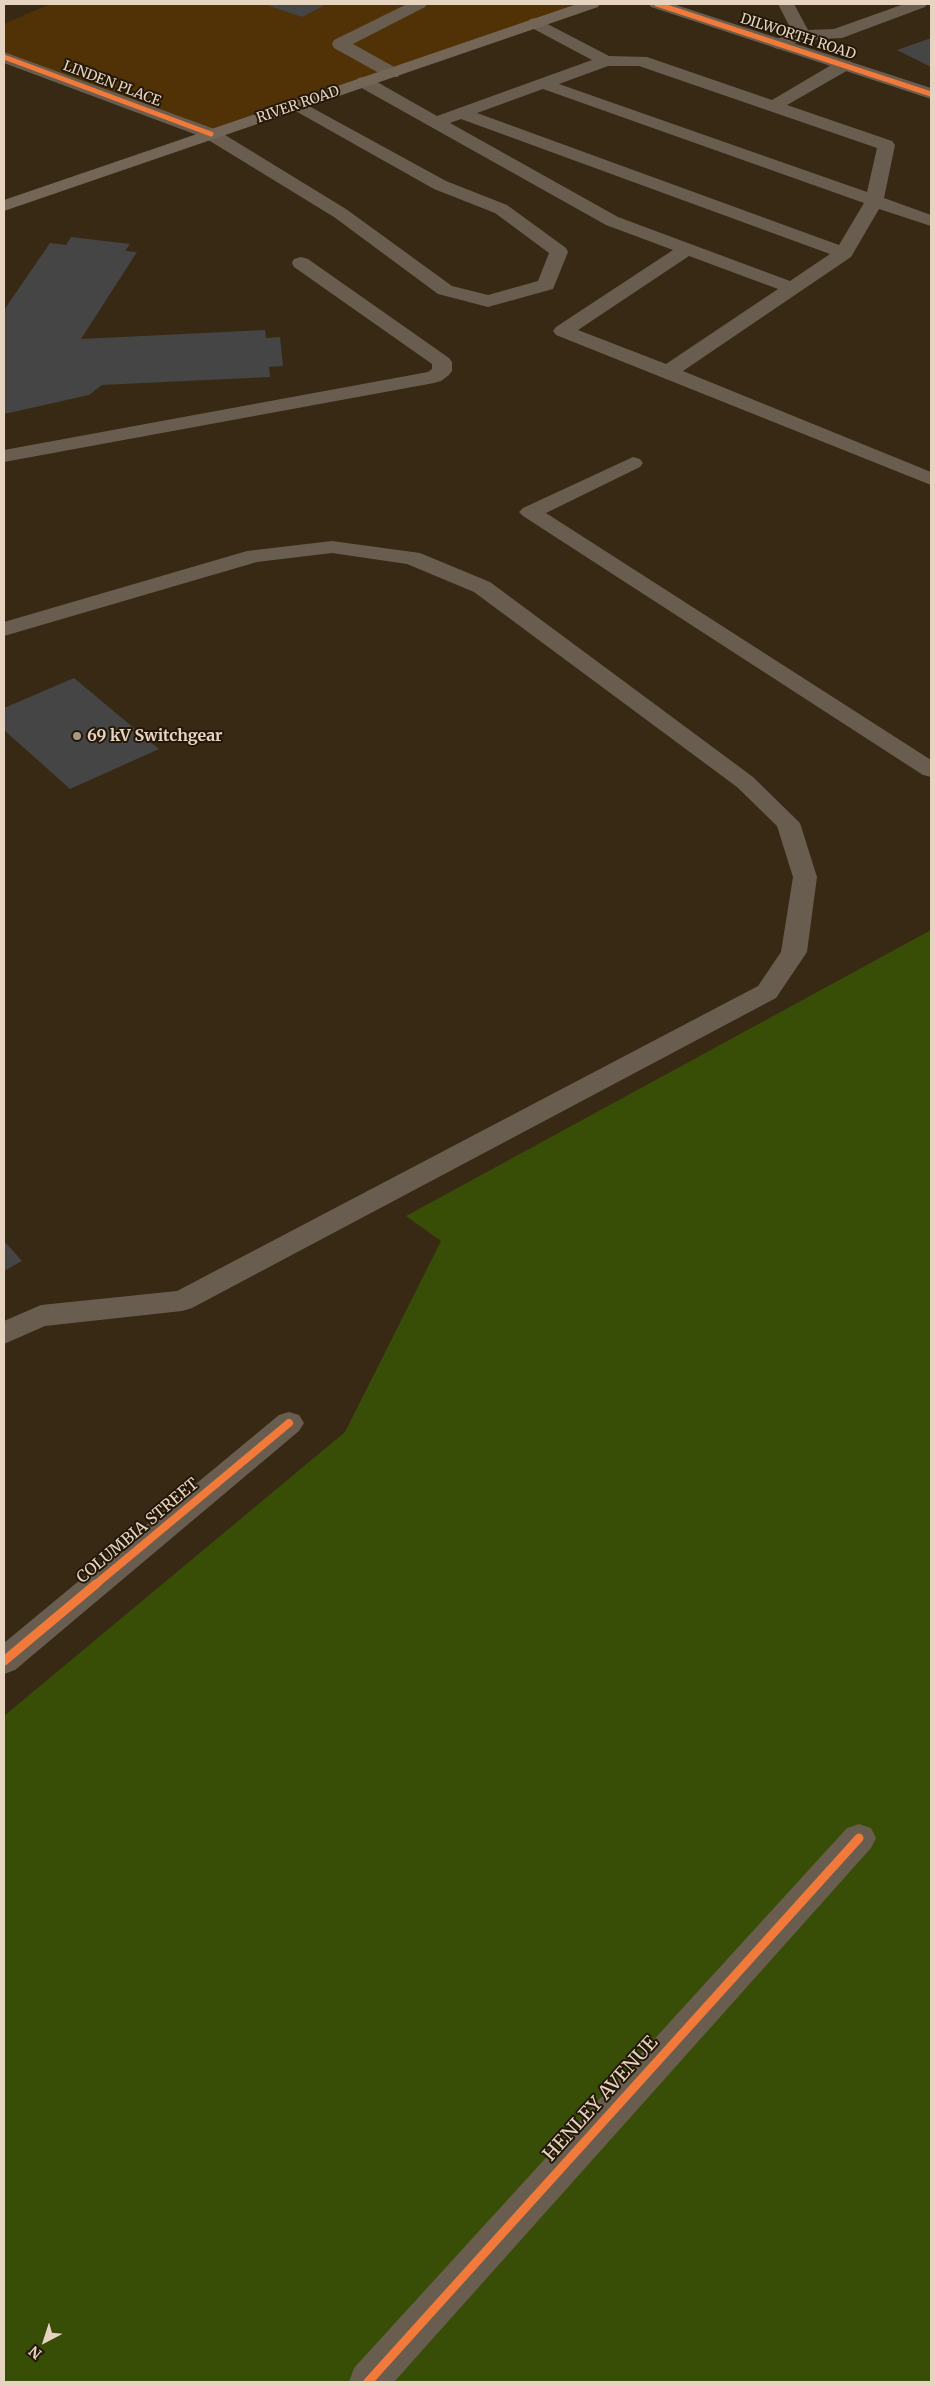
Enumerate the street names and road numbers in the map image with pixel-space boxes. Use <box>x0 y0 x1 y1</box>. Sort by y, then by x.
street label: DILWORTH ROAD <box>738 10 858 64</box>
street label: LINDEN PLACE <box>61 58 163 110</box>
street label: RIVER ROAD <box>254 83 342 127</box>
street label: COLUMBIA STREET <box>73 1474 203 1588</box>
street label: HENLEY AVENUE <box>539 2032 663 2166</box>

